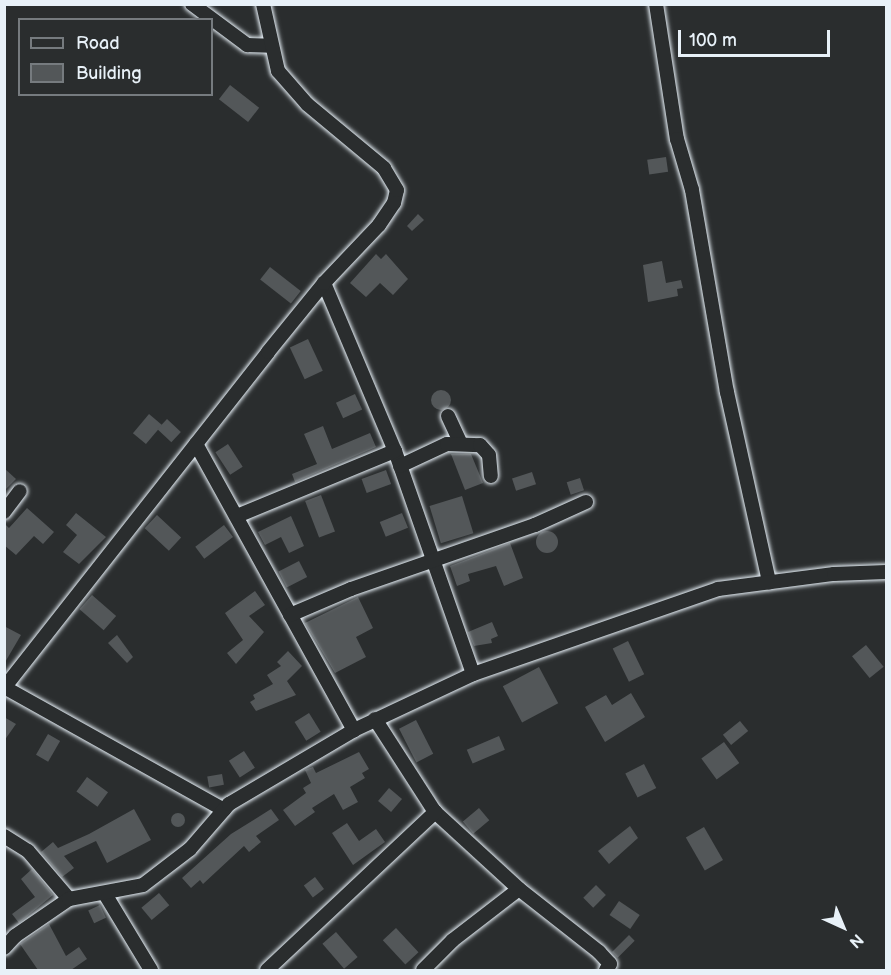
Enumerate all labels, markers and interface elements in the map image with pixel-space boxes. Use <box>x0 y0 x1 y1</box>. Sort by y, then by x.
legend <box>18 18 213 96</box>
scale bar <box>681 18 832 56</box>
text: 100 m <box>689 30 737 51</box>
text: Road <box>76 33 120 54</box>
text: Building <box>76 63 142 84</box>
north arrow <box>813 897 873 957</box>
text: N <box>845 929 867 951</box>

